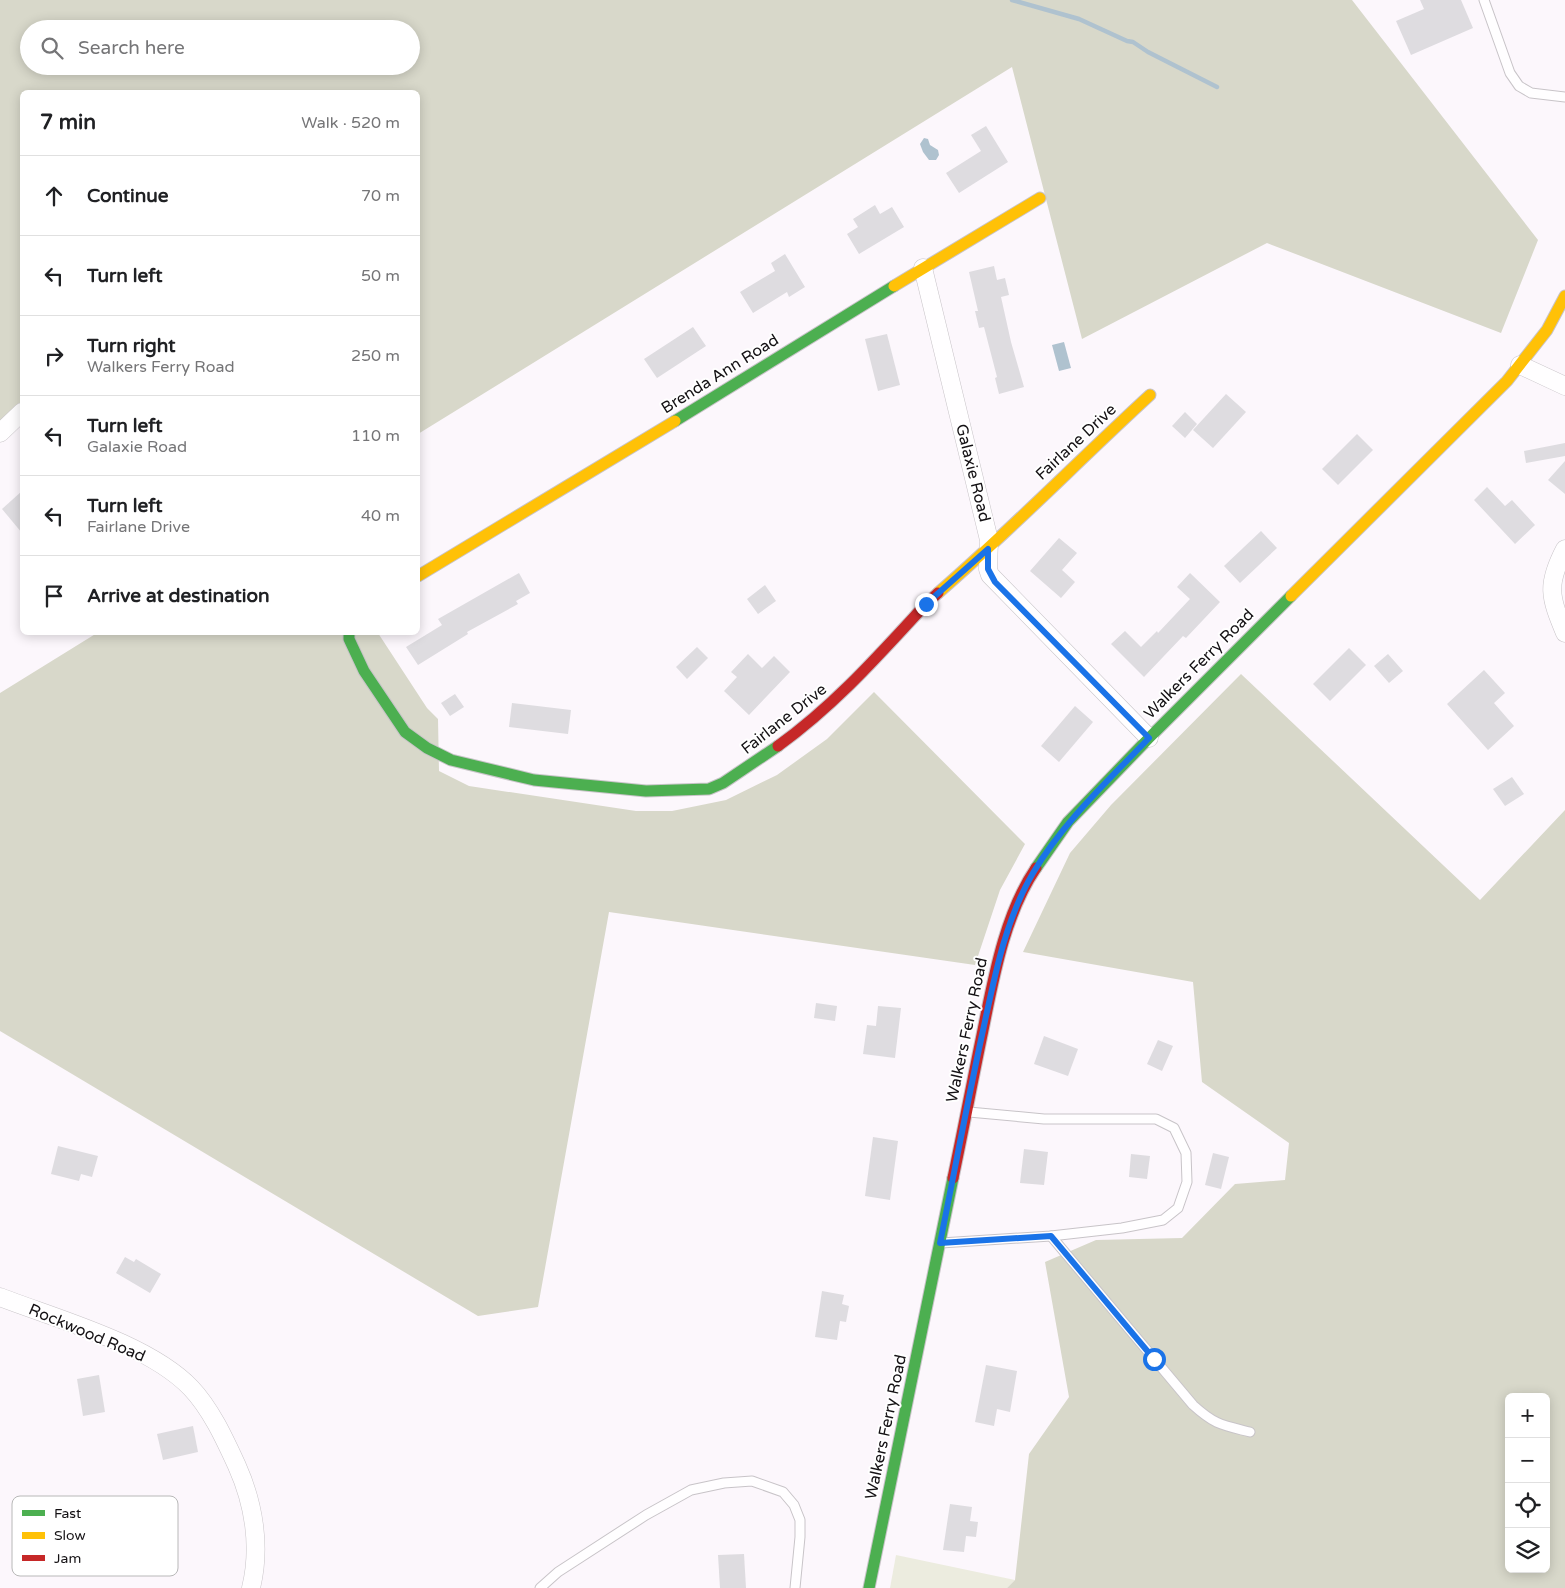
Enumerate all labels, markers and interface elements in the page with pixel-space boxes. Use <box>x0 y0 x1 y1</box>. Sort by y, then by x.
search box <box>20 20 420 75</box>
icon: search <box>38 34 66 62</box>
text: Search here <box>78 37 185 59</box>
text: 7 min <box>40 110 96 135</box>
text: Walk · 520 m <box>301 113 400 133</box>
icon: ahead <box>40 182 68 210</box>
text: Continue <box>87 185 169 207</box>
text: 70 m <box>361 186 400 206</box>
icon: left <box>40 262 68 290</box>
text: Turn left <box>87 265 163 287</box>
text: 50 m <box>361 266 400 286</box>
street label: Brenda Ann Road <box>658 330 782 418</box>
text: Turn right <box>87 335 175 357</box>
icon: right <box>40 342 68 370</box>
text: 250 m <box>351 346 400 366</box>
text: Walkers Ferry Road <box>87 357 234 377</box>
street label: Fairlane Drive <box>1032 400 1120 484</box>
text: Turn left <box>87 415 163 437</box>
icon: left <box>40 422 68 450</box>
street label: Galaxie Road <box>951 422 995 524</box>
text: 110 m <box>351 426 400 446</box>
text: Galaxie Road <box>87 437 187 457</box>
text: Turn left <box>87 495 163 517</box>
icon: left <box>40 502 68 530</box>
text: 40 m <box>361 506 400 526</box>
text: Fairlane Drive <box>87 517 190 537</box>
icon: arrive <box>40 582 68 610</box>
text: Arrive at destination <box>87 585 270 607</box>
route end <box>915 593 938 616</box>
street label: Walkers Ferry Road <box>1140 605 1258 723</box>
street label: Fairlane Drive <box>737 679 831 759</box>
street label: Walkers Ferry Road <box>942 956 992 1104</box>
street label: Rockwood Road <box>26 1299 148 1367</box>
route start <box>1143 1348 1166 1371</box>
street label: Walkers Ferry Road <box>861 1353 911 1501</box>
map controls <box>1505 1393 1550 1573</box>
button: + <box>1505 1393 1550 1438</box>
button: − <box>1505 1438 1550 1483</box>
button: locate <box>1505 1483 1550 1528</box>
legend <box>12 1496 178 1576</box>
text: Fast <box>54 1505 82 1522</box>
text: Slow <box>54 1527 86 1544</box>
button: layers <box>1505 1528 1550 1573</box>
text: Jam <box>54 1550 81 1567</box>

